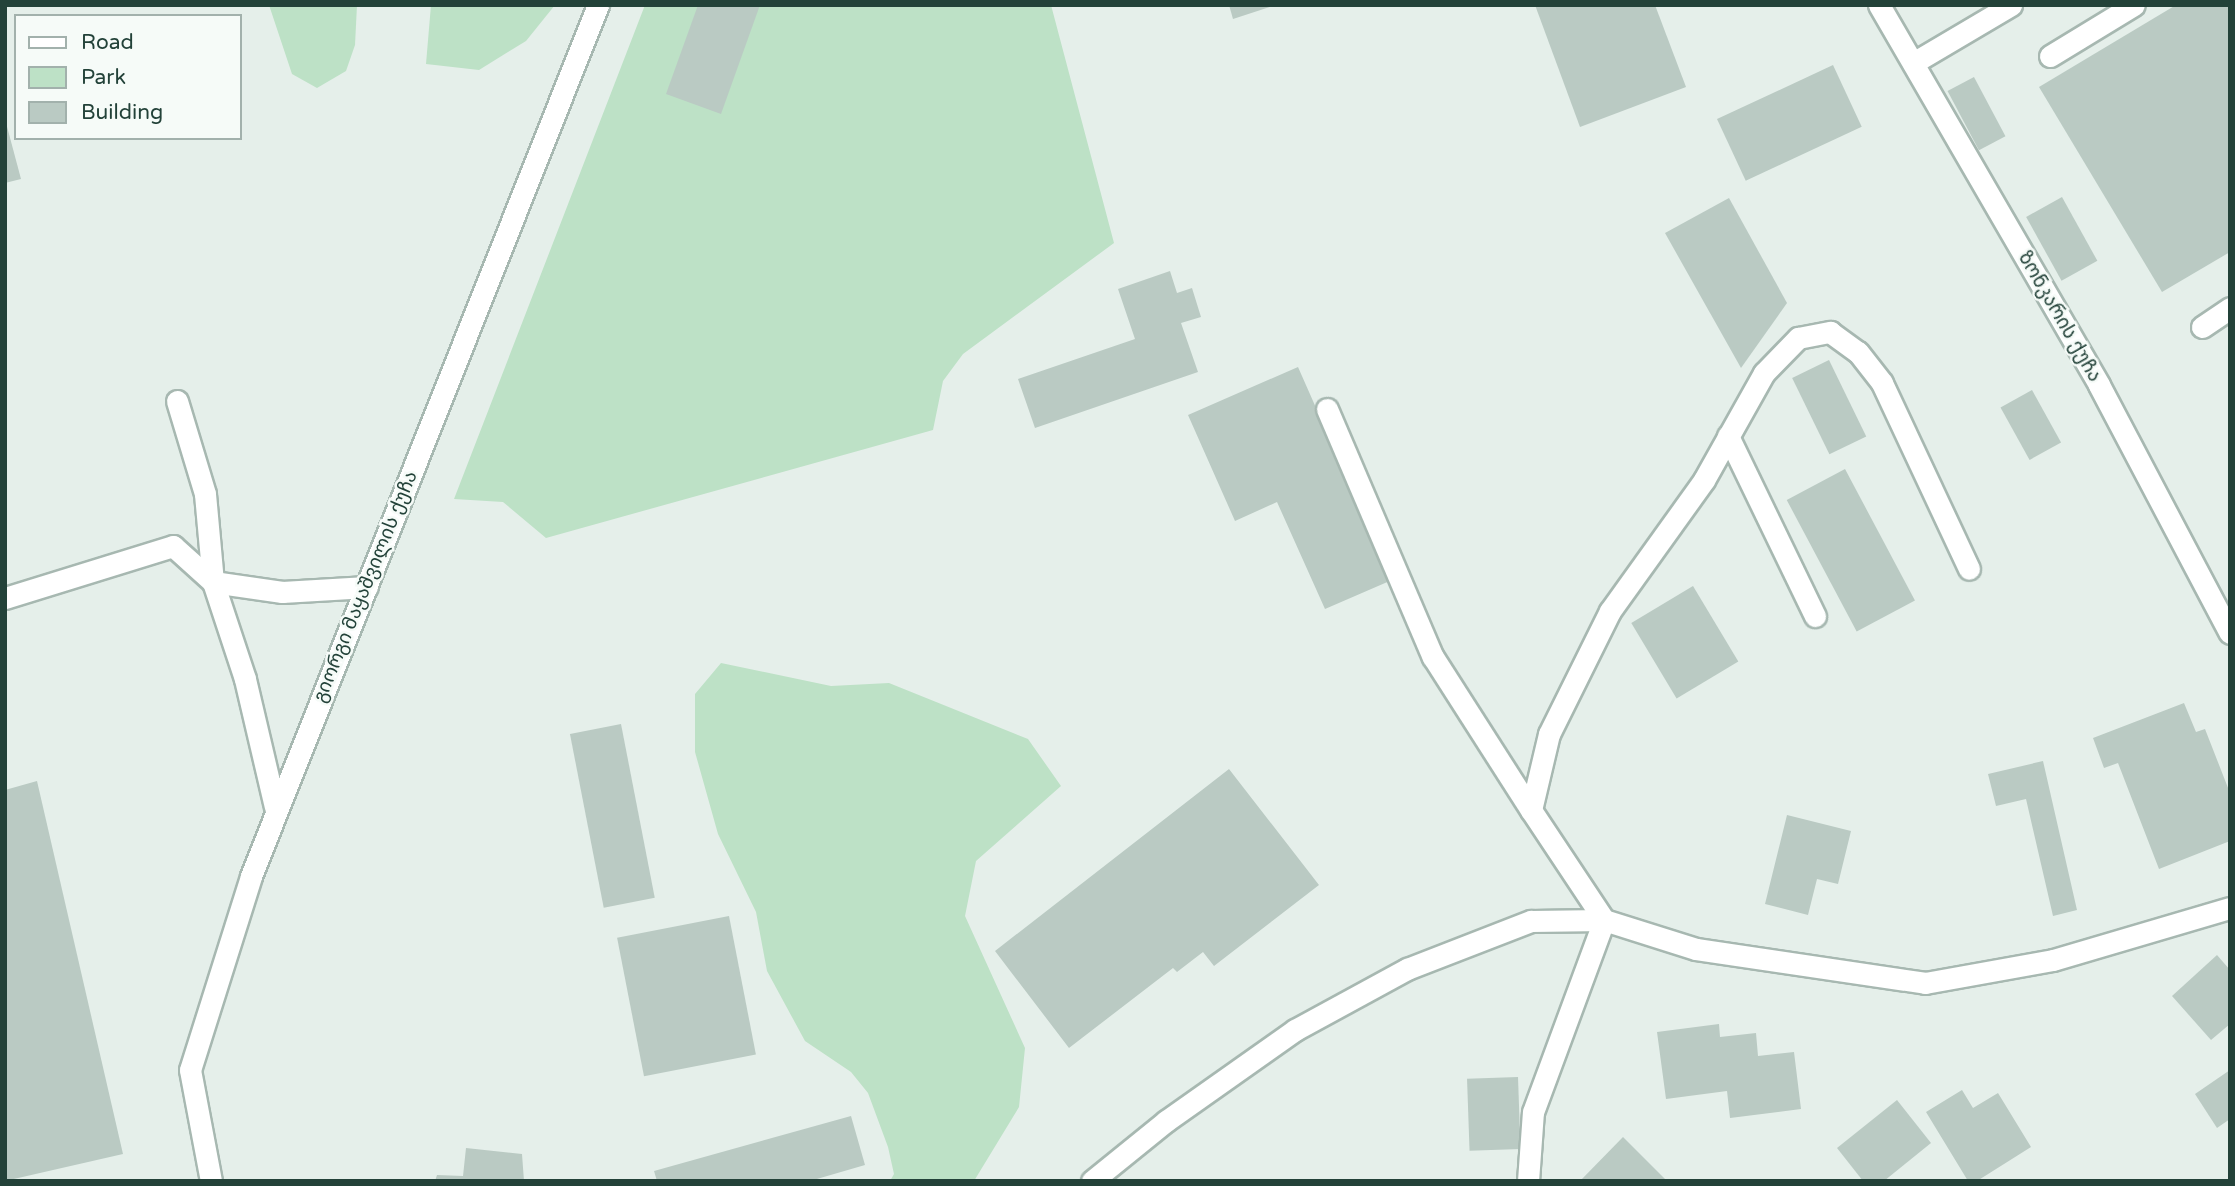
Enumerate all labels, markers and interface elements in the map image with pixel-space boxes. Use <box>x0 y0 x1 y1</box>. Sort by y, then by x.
legend <box>14 14 242 140</box>
text: Road <box>81 30 134 55</box>
text: Park <box>81 65 126 90</box>
text: Building <box>81 100 163 125</box>
street label: ზონკარის ქუჩა <box>2012 248 2106 386</box>
street label: გიორგი მაყაშვილის ქუჩა <box>309 468 423 706</box>

